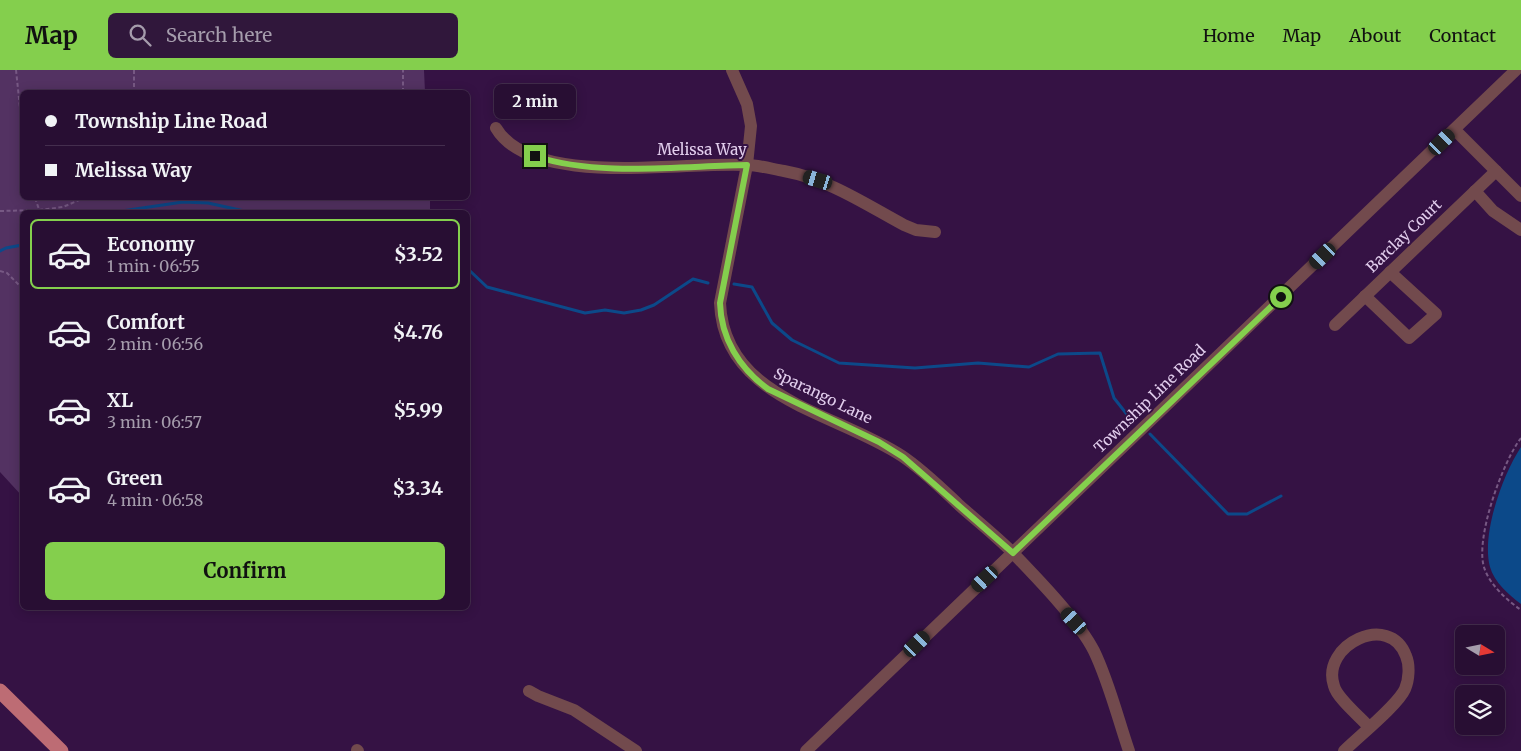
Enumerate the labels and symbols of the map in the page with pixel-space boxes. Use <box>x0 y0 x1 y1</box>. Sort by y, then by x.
callout: 2 min <box>494 83 576 118</box>
car <box>1426 126 1458 158</box>
street label: Melissa Way <box>657 140 747 159</box>
route end <box>524 145 546 167</box>
car <box>801 168 834 192</box>
street label: Barclay Court <box>1362 195 1445 276</box>
car <box>1307 240 1339 272</box>
route start <box>1270 286 1292 308</box>
street label: Township Line Road <box>1090 340 1209 457</box>
street label: Sparango Lane <box>771 363 876 428</box>
car <box>968 563 1001 595</box>
car <box>1058 605 1089 637</box>
north arrow <box>1455 625 1505 675</box>
car <box>900 628 933 660</box>

